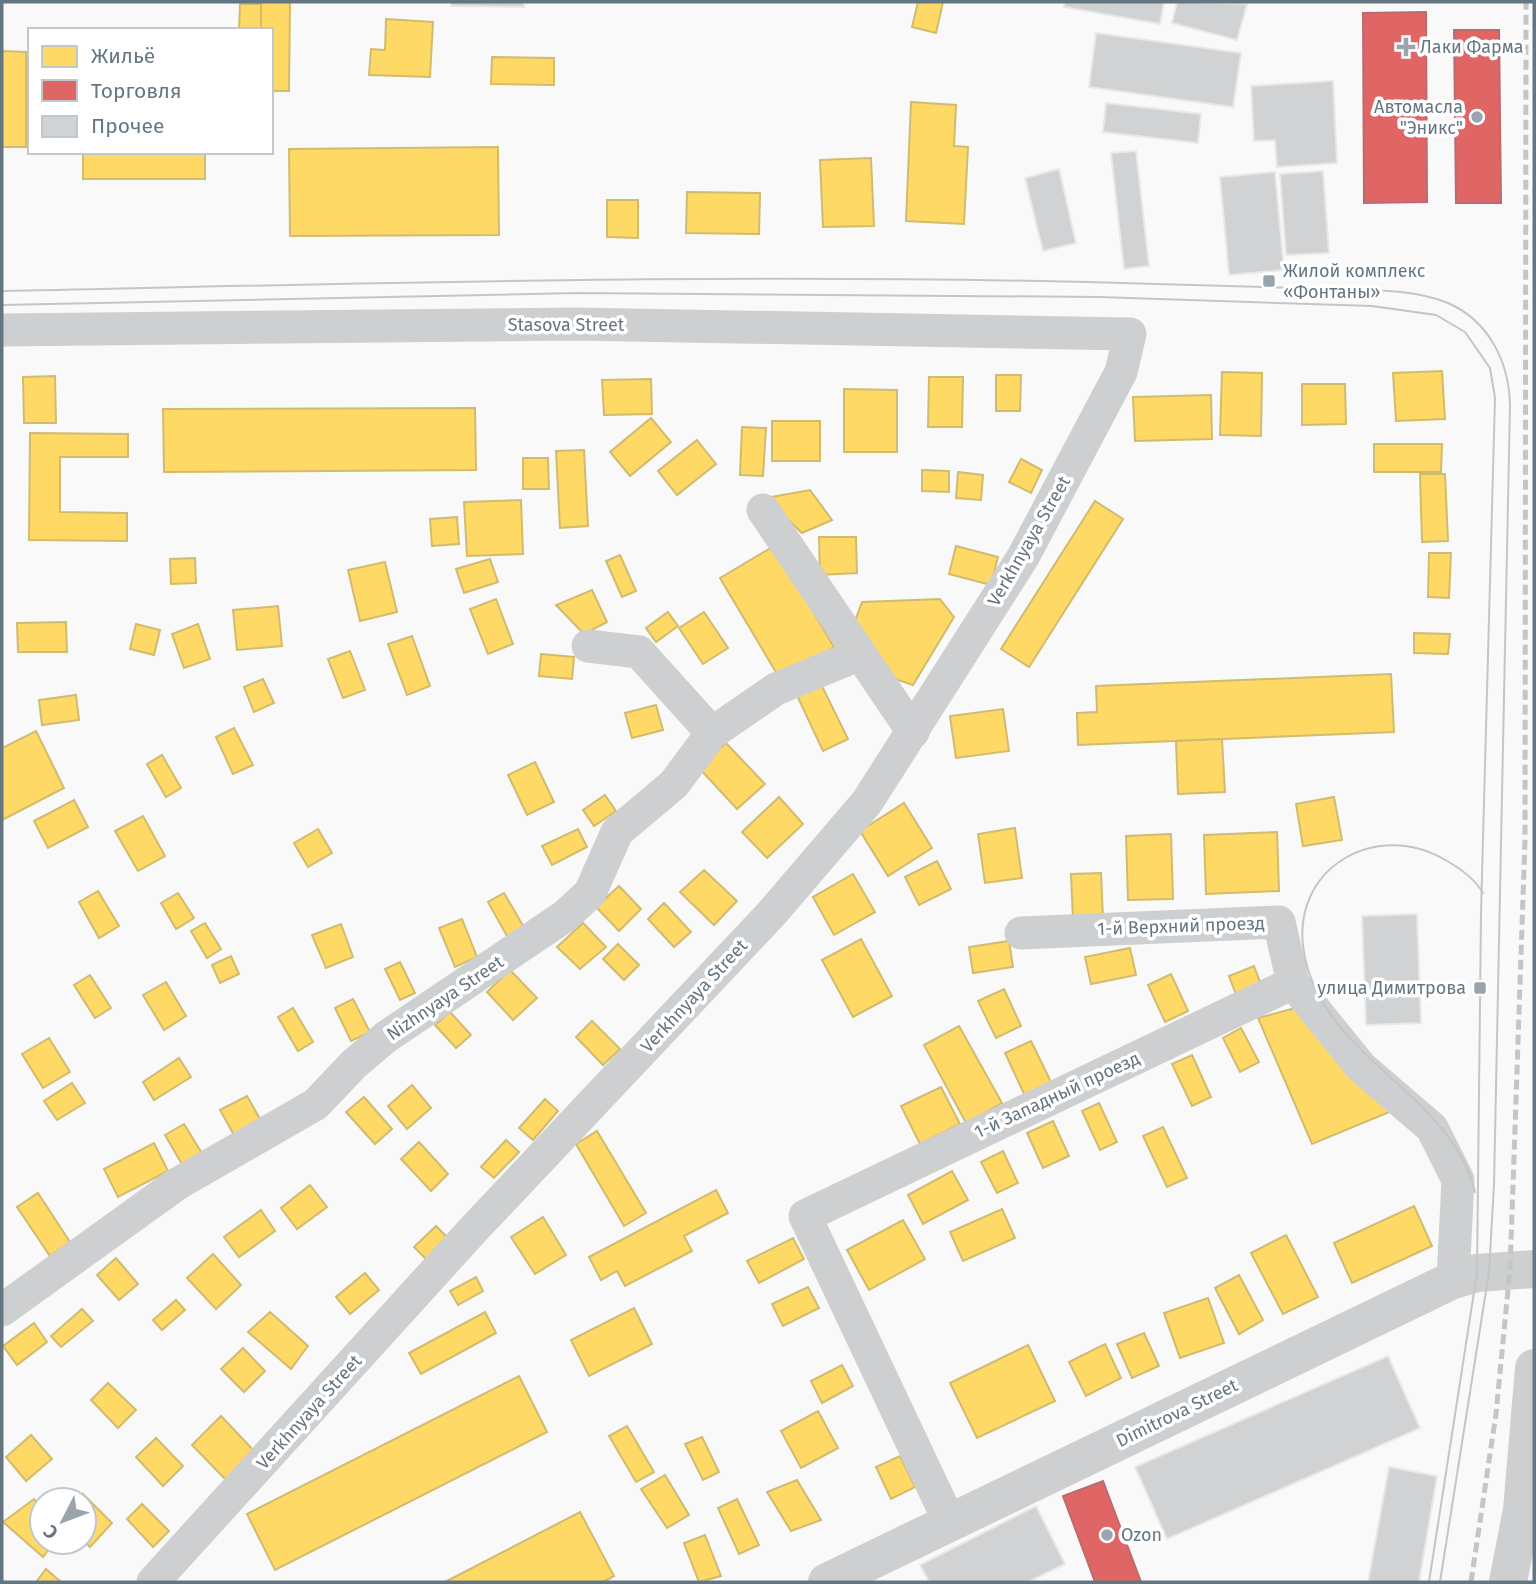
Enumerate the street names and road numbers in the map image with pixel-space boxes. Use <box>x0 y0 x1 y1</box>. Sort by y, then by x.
street label: Stasova Street <box>508 314 625 336</box>
street label: Verkhnyaya Street <box>983 472 1075 610</box>
street label: 1-й Верхний проезд <box>1097 912 1265 940</box>
street label: Verkhnyaya Street <box>636 935 752 1057</box>
street label: Nizhnyaya Street <box>382 951 508 1045</box>
street label: 1-й Западный проезд <box>971 1047 1143 1143</box>
street label: Verkhnyaya Street <box>252 1350 367 1474</box>
street label: Dimitrova Street <box>1113 1374 1242 1452</box>

